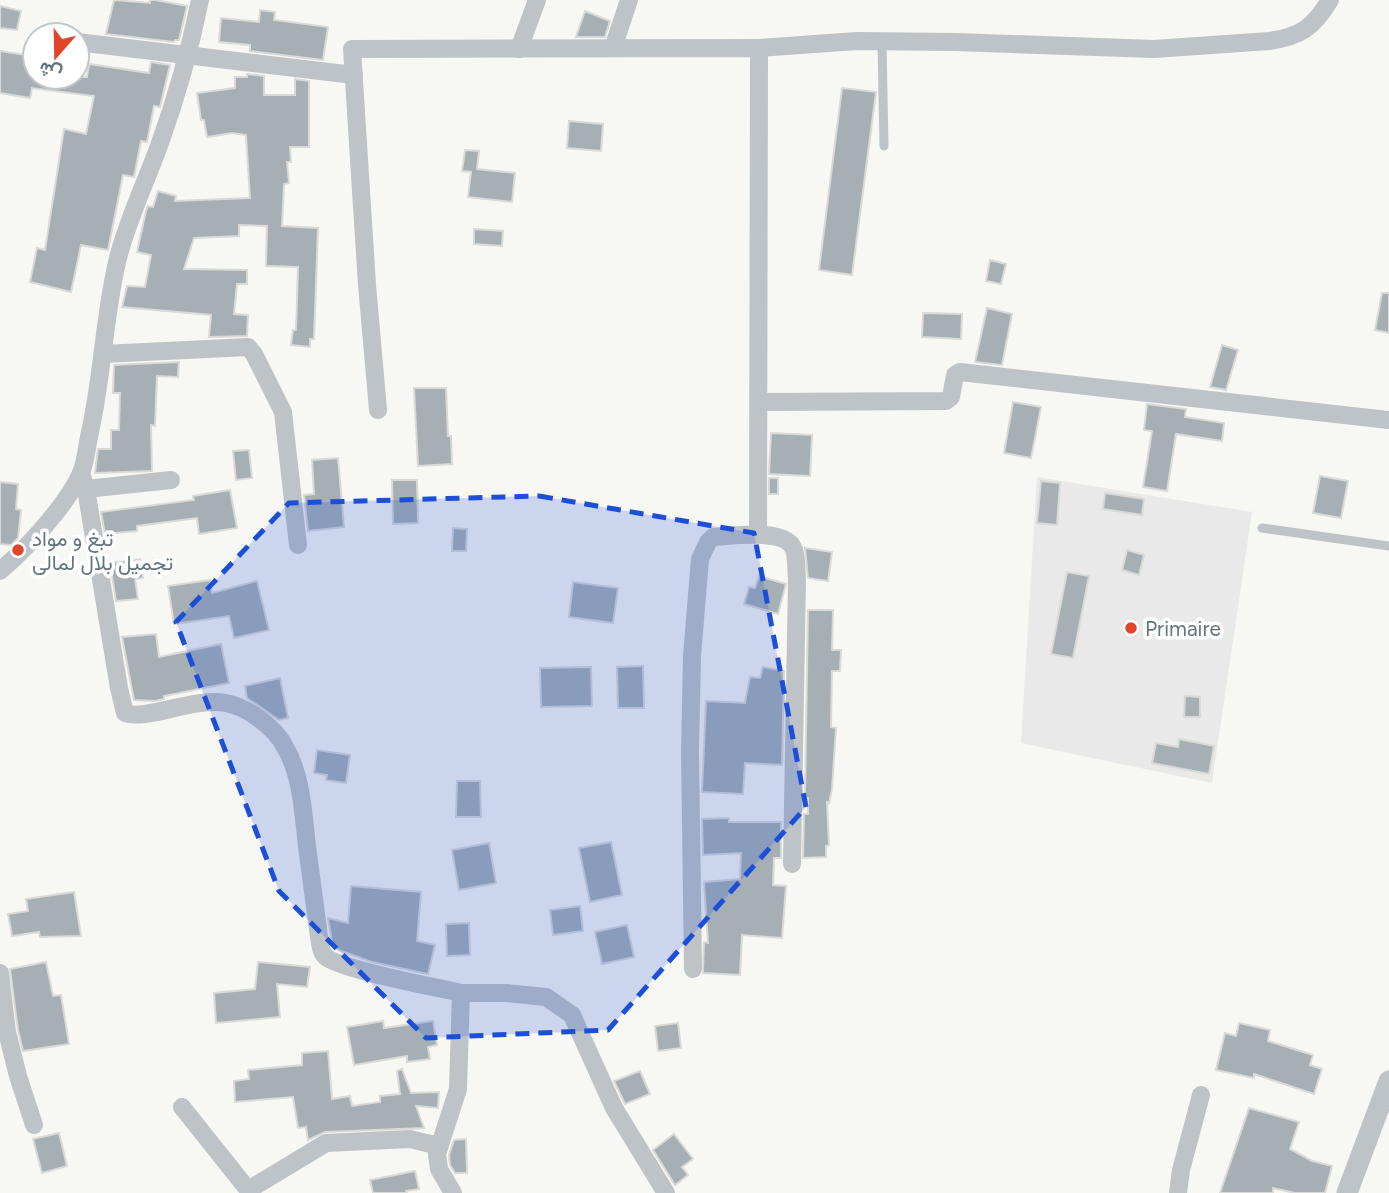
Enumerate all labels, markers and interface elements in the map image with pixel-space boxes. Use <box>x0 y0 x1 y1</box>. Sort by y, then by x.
north arrow <box>21 21 91 91</box>
text: ش <box>36 57 65 86</box>
place label: تبغ و مواد تجميل بلال لمالى <box>32 526 173 575</box>
marker: تبغ و مواد تجميل بلال لمالى <box>10 542 26 558</box>
place label: Primaire <box>1145 616 1221 641</box>
marker: Primaire <box>1123 620 1139 636</box>

